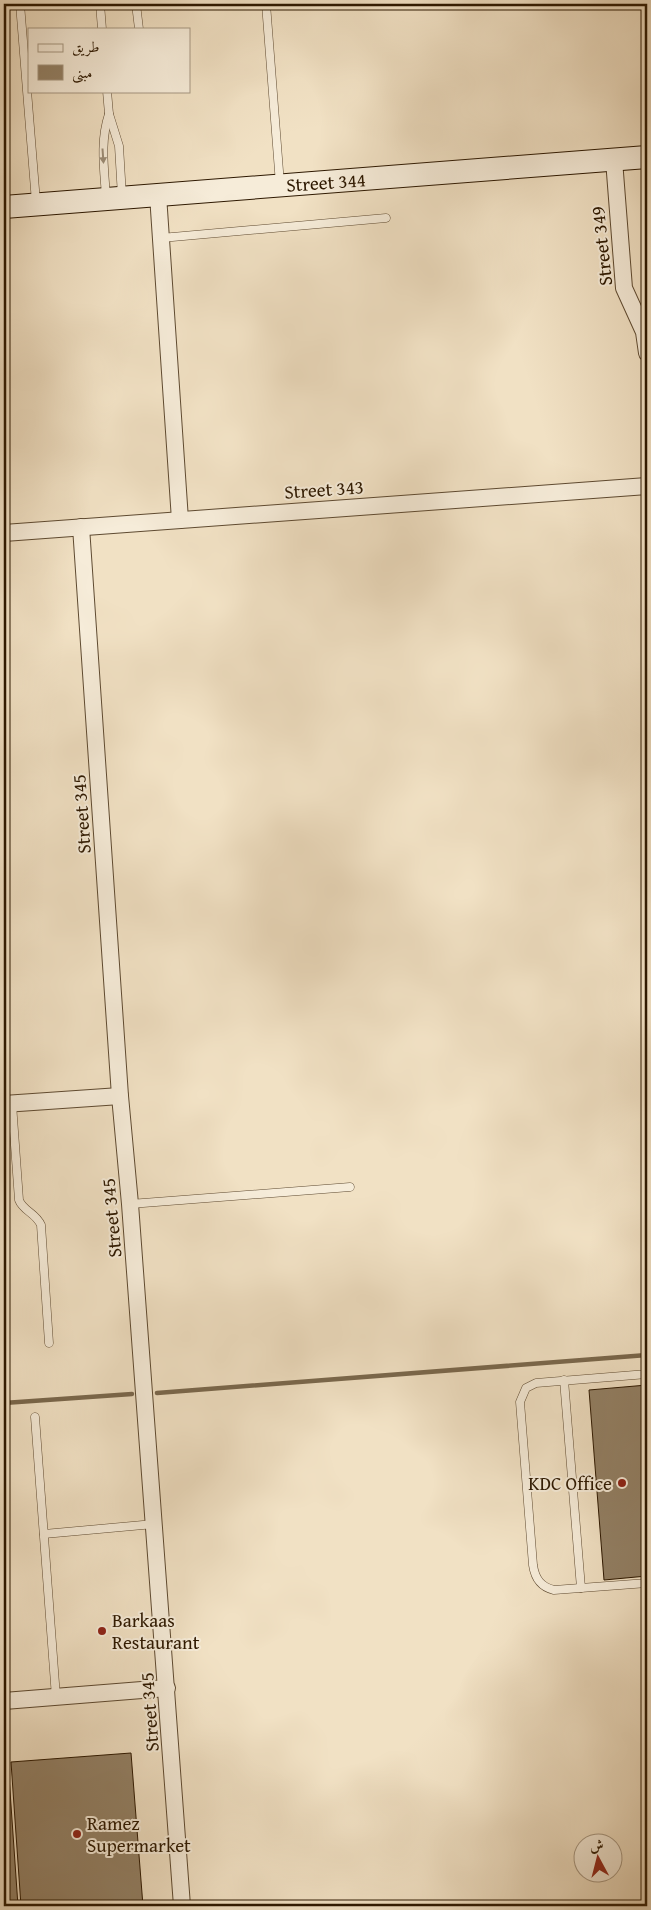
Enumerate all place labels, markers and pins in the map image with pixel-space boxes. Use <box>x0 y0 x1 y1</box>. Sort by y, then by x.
place label: KDC Office <box>528 1469 612 1497</box>
marker: KDC Office <box>616 1477 628 1489</box>
place label: Barkaas Restaurant <box>112 1606 200 1656</box>
marker: Barkaas Restaurant <box>96 1625 108 1637</box>
place label: Ramez Supermarket <box>87 1809 191 1859</box>
marker: Ramez Supermarket <box>71 1828 83 1840</box>

